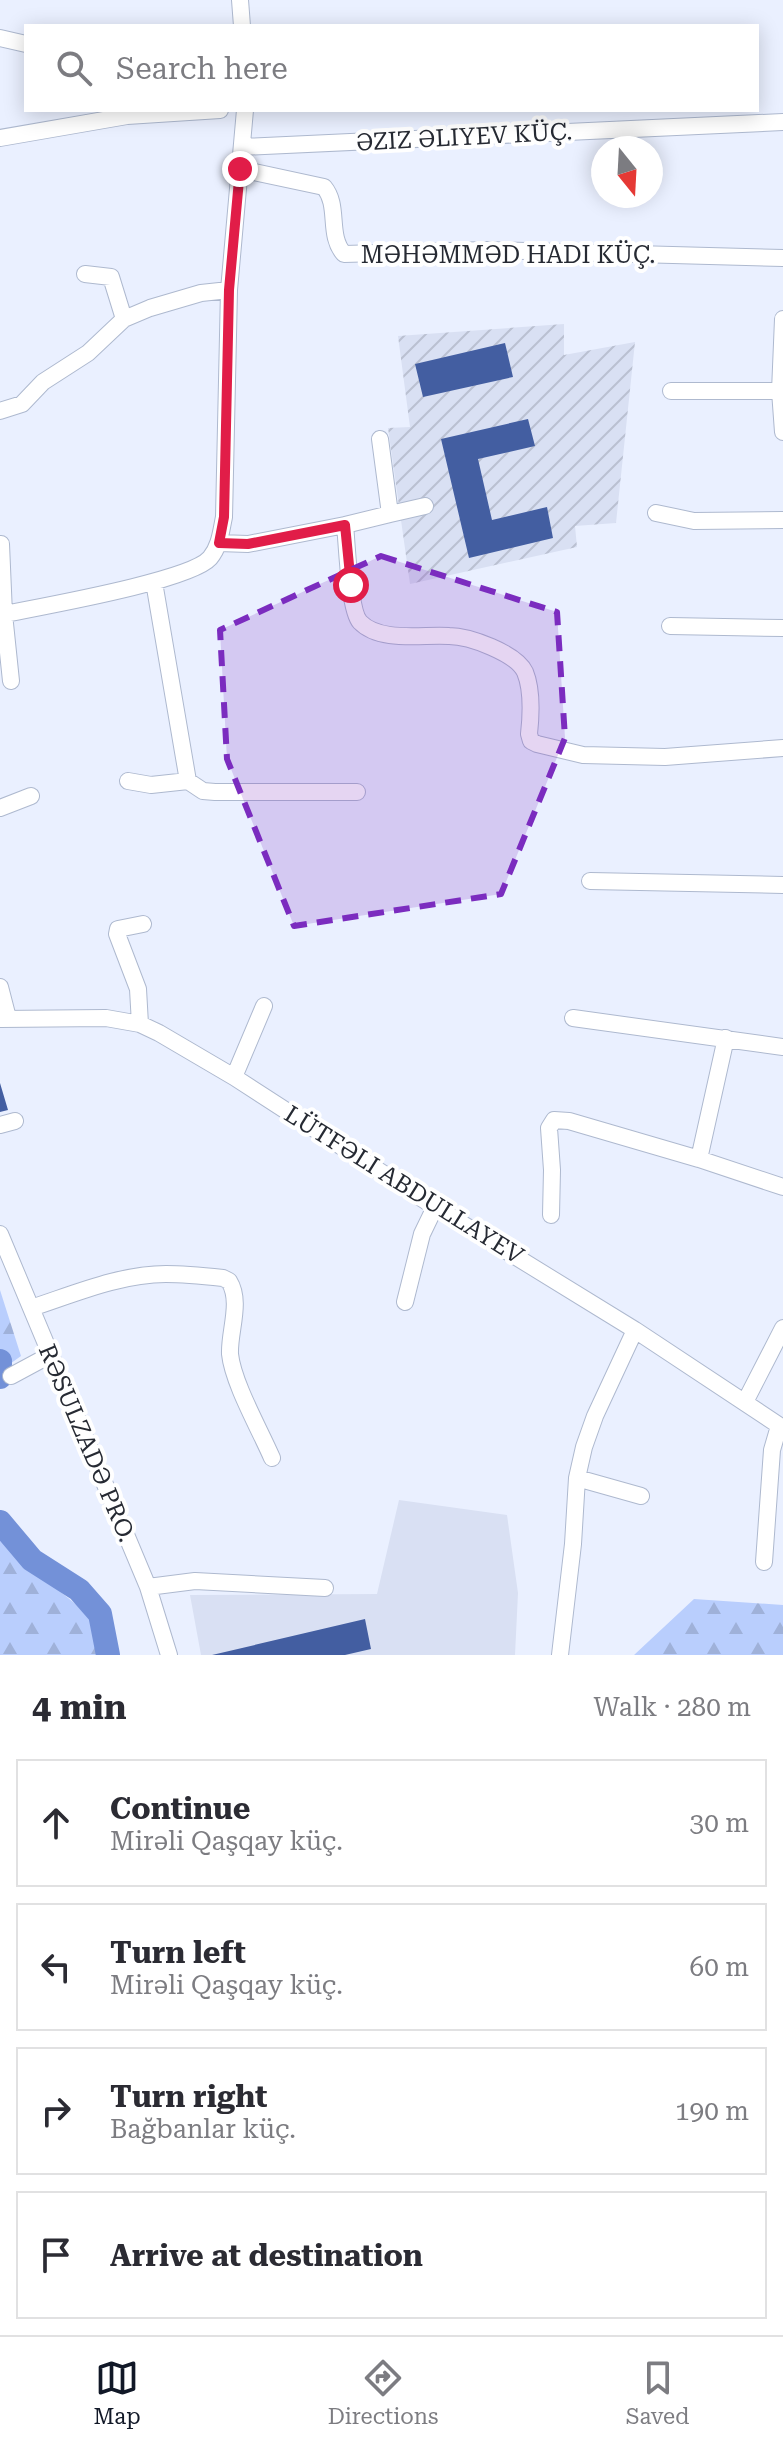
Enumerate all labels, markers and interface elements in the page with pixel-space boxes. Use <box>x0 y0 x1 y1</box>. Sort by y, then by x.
search box <box>24 24 759 112</box>
icon: search <box>52 46 96 90</box>
text: Search here <box>116 51 288 86</box>
street label: ƏZIZ ƏLIYEV KÜÇ. <box>355 116 573 157</box>
north arrow <box>591 136 663 208</box>
route end <box>222 151 258 187</box>
street label: MƏHƏMMƏD HADI KÜÇ. <box>361 240 655 269</box>
route start <box>333 567 369 603</box>
street label: LÜTFƏLI ABDULLAYEV <box>279 1099 529 1270</box>
street label: RƏSULZADƏ PRO. <box>33 1340 141 1546</box>
text: 4 min <box>32 1687 127 1727</box>
text: Walk · 280 m <box>593 1692 751 1722</box>
text: Continue <box>110 1791 250 1826</box>
icon: ahead <box>34 1801 78 1845</box>
text: 30 m <box>690 1808 749 1838</box>
text: Mirəli Qaşqay küç. <box>110 1826 343 1856</box>
text: Turn left <box>110 1935 246 1970</box>
icon: left <box>34 1945 78 1989</box>
text: 60 m <box>690 1952 749 1982</box>
text: Mirəli Qaşqay küç. <box>110 1970 343 2000</box>
text: Turn right <box>110 2079 267 2114</box>
icon: right <box>34 2089 78 2133</box>
text: 190 m <box>675 2096 749 2126</box>
text: Bağbanlar küç. <box>110 2114 296 2144</box>
icon: arrive <box>34 2233 78 2277</box>
text: Arrive at destination <box>110 2238 423 2273</box>
tab: Map <box>94 2356 141 2429</box>
tab: Directions <box>328 2356 438 2429</box>
tab: Saved <box>626 2356 689 2429</box>

